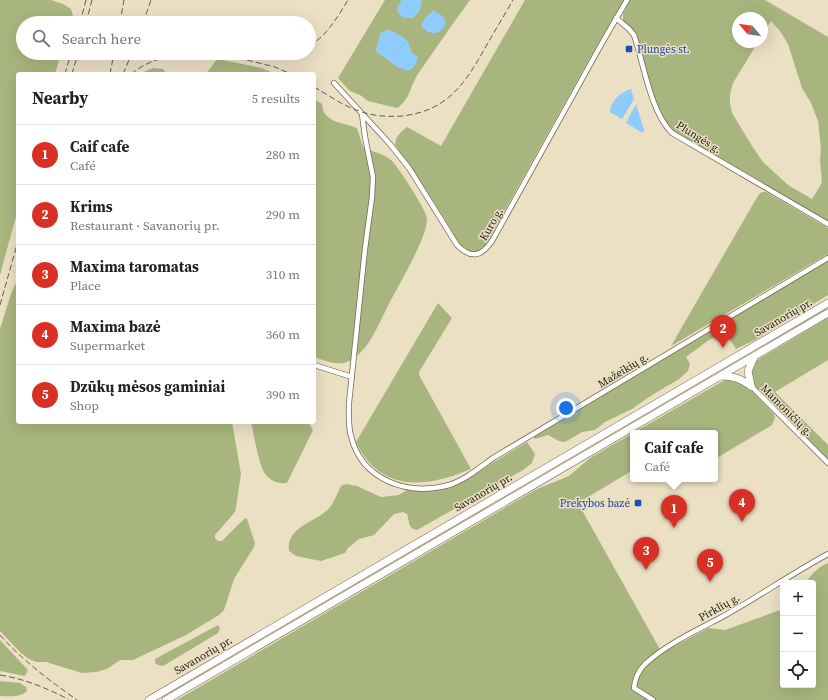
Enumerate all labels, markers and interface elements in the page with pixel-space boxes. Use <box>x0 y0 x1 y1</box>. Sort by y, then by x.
north arrow <box>732 12 768 48</box>
search box <box>16 16 316 60</box>
icon: search <box>30 27 52 49</box>
text: Search here <box>62 28 141 49</box>
place label: Plungės st. <box>637 42 690 57</box>
marker: Plungės st. <box>624 44 634 54</box>
text: Nearby <box>32 86 88 110</box>
text: 5 results <box>252 90 300 107</box>
street label: Plungės g. <box>673 118 724 157</box>
text: Caif cafe <box>70 136 129 157</box>
text: 1 <box>41 146 49 163</box>
text: 280 m <box>266 146 300 163</box>
text: Café <box>70 157 96 174</box>
text: Krims <box>70 196 113 217</box>
street label: Kuro g. <box>476 205 507 243</box>
text: 2 <box>41 206 49 223</box>
text: 290 m <box>266 206 300 223</box>
text: Restaurant · Savanorių pr. <box>70 217 220 234</box>
text: Maxima taromatas <box>70 256 199 277</box>
text: 3 <box>41 266 49 283</box>
text: 310 m <box>266 266 300 283</box>
text: Place <box>70 277 101 294</box>
street label: Savanorių pr. <box>751 295 815 340</box>
pin: 2 <box>710 315 736 348</box>
text: Maxima bazė <box>70 316 161 337</box>
text: 4 <box>41 326 49 343</box>
text: 360 m <box>266 326 300 343</box>
text: Supermarket <box>70 337 145 354</box>
street label: Mažeikių g. <box>595 349 651 391</box>
text: Dzūkų mėsos gaminiai <box>70 376 225 397</box>
street label: Mamoničių g. <box>757 381 816 440</box>
text: 5 <box>41 386 49 403</box>
text: 390 m <box>266 386 300 403</box>
text: Shop <box>70 397 99 414</box>
your location <box>556 398 576 418</box>
popup <box>630 430 718 482</box>
text: Caif cafe <box>644 437 704 458</box>
text: Café <box>644 458 670 475</box>
street label: Savanorių pr. <box>451 470 515 515</box>
pin: 4 <box>729 489 755 522</box>
pin: 1 <box>661 495 687 528</box>
place label: Prekybos bazė <box>560 496 630 511</box>
marker: Prekybos bazė <box>633 498 643 508</box>
pin: 3 <box>633 537 659 570</box>
pin: 5 <box>697 549 723 582</box>
map controls <box>780 580 816 688</box>
button: + <box>780 580 816 616</box>
street label: Pirklių g. <box>696 590 743 625</box>
button: − <box>780 616 816 652</box>
street label: Savanorių pr. <box>171 633 235 678</box>
button: locate <box>780 652 816 688</box>

